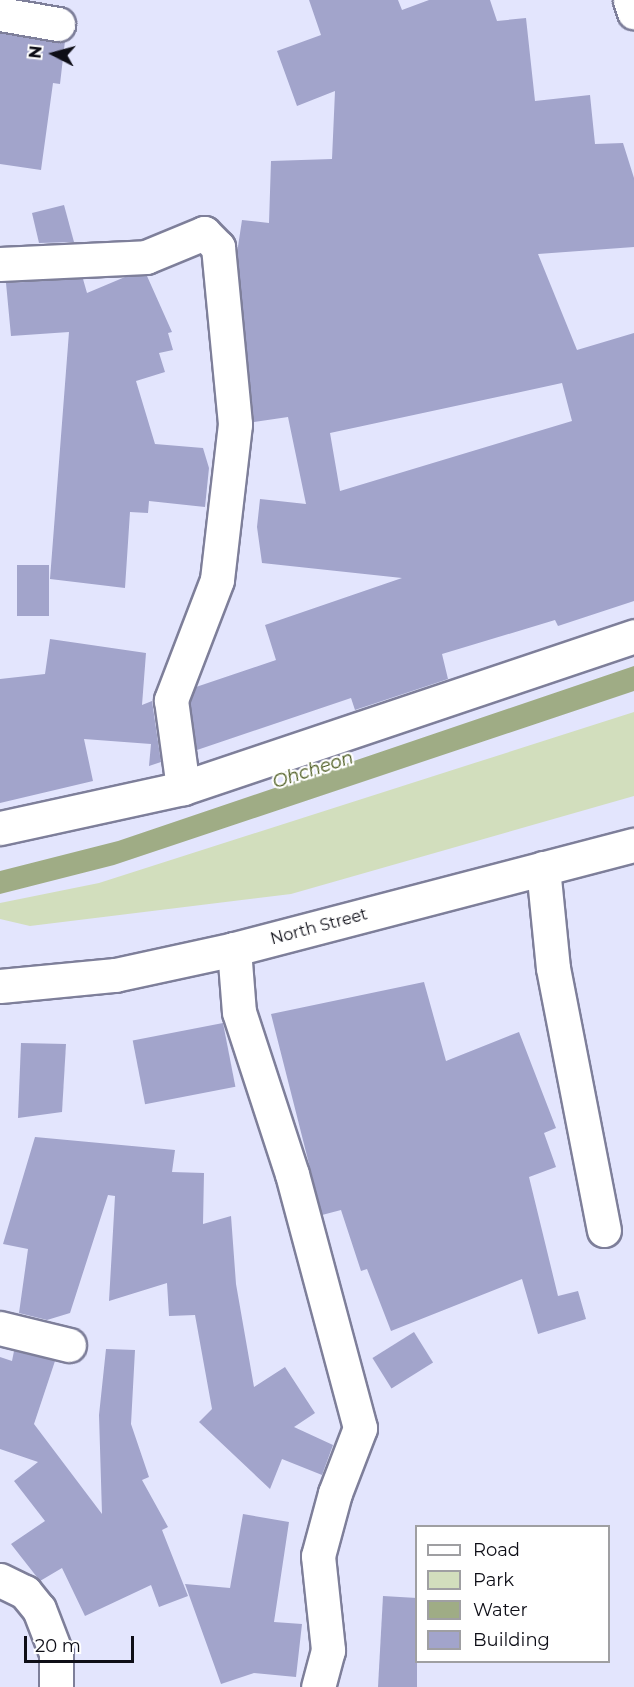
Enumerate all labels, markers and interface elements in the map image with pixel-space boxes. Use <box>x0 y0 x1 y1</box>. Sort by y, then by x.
north arrow <box>24 24 84 84</box>
text: N <box>25 45 46 59</box>
water label: Ohcheon <box>270 747 356 793</box>
street label: North Street <box>268 905 370 949</box>
legend <box>415 1525 610 1663</box>
text: Road <box>473 1539 520 1561</box>
text: Park <box>473 1569 514 1591</box>
text: Water <box>473 1599 528 1621</box>
scale bar <box>27 1624 136 1662</box>
text: Building <box>473 1629 550 1651</box>
text: 20 m <box>35 1635 81 1657</box>

